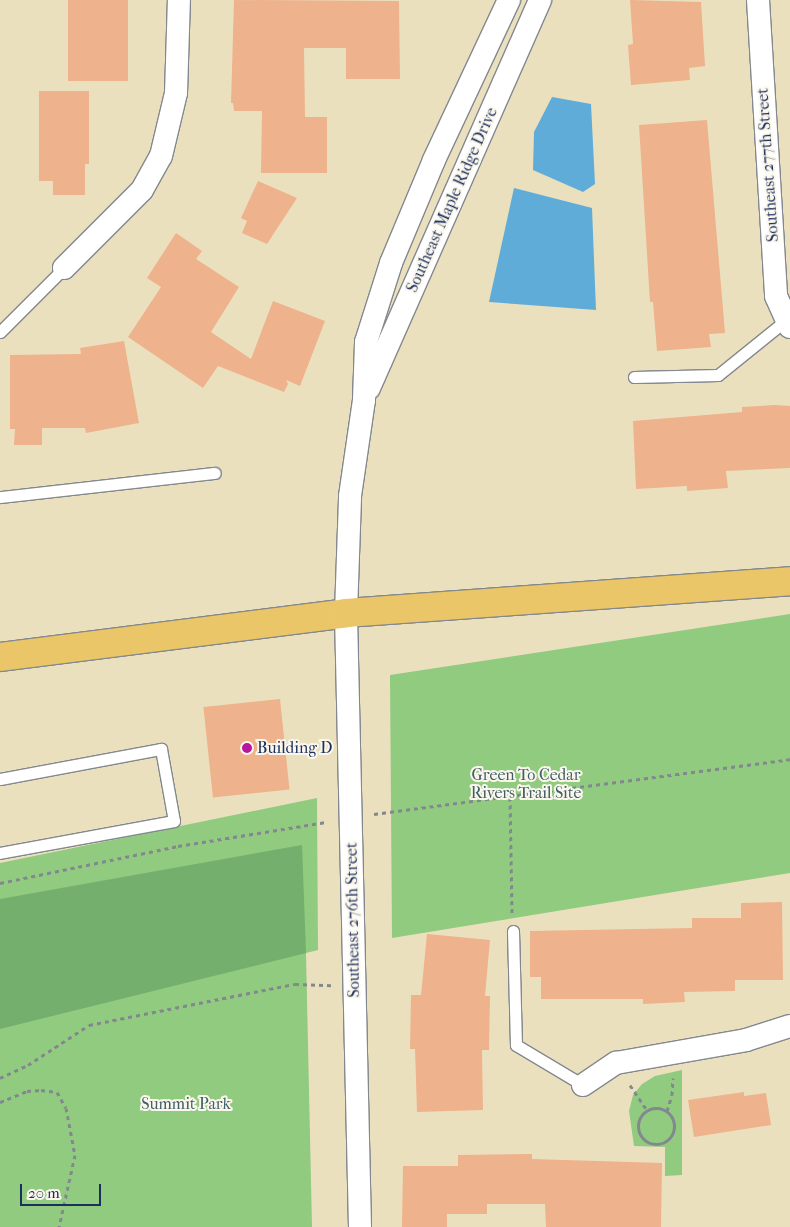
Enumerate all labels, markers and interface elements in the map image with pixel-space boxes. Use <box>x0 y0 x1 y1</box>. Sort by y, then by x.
street label: Southeast 277th Street <box>753 87 783 243</box>
street label: Southeast Maple Ridge Drive <box>402 105 502 295</box>
place label: Building D <box>257 738 332 758</box>
marker: Building D <box>241 742 253 754</box>
park label: Green To Cedar Rivers Trail Site <box>471 765 581 803</box>
street label: Southeast 276th Street <box>342 842 364 998</box>
park label: Summit Park <box>141 1094 231 1114</box>
scale bar <box>22 1174 104 1206</box>
text: 20 m <box>28 1184 60 1202</box>

